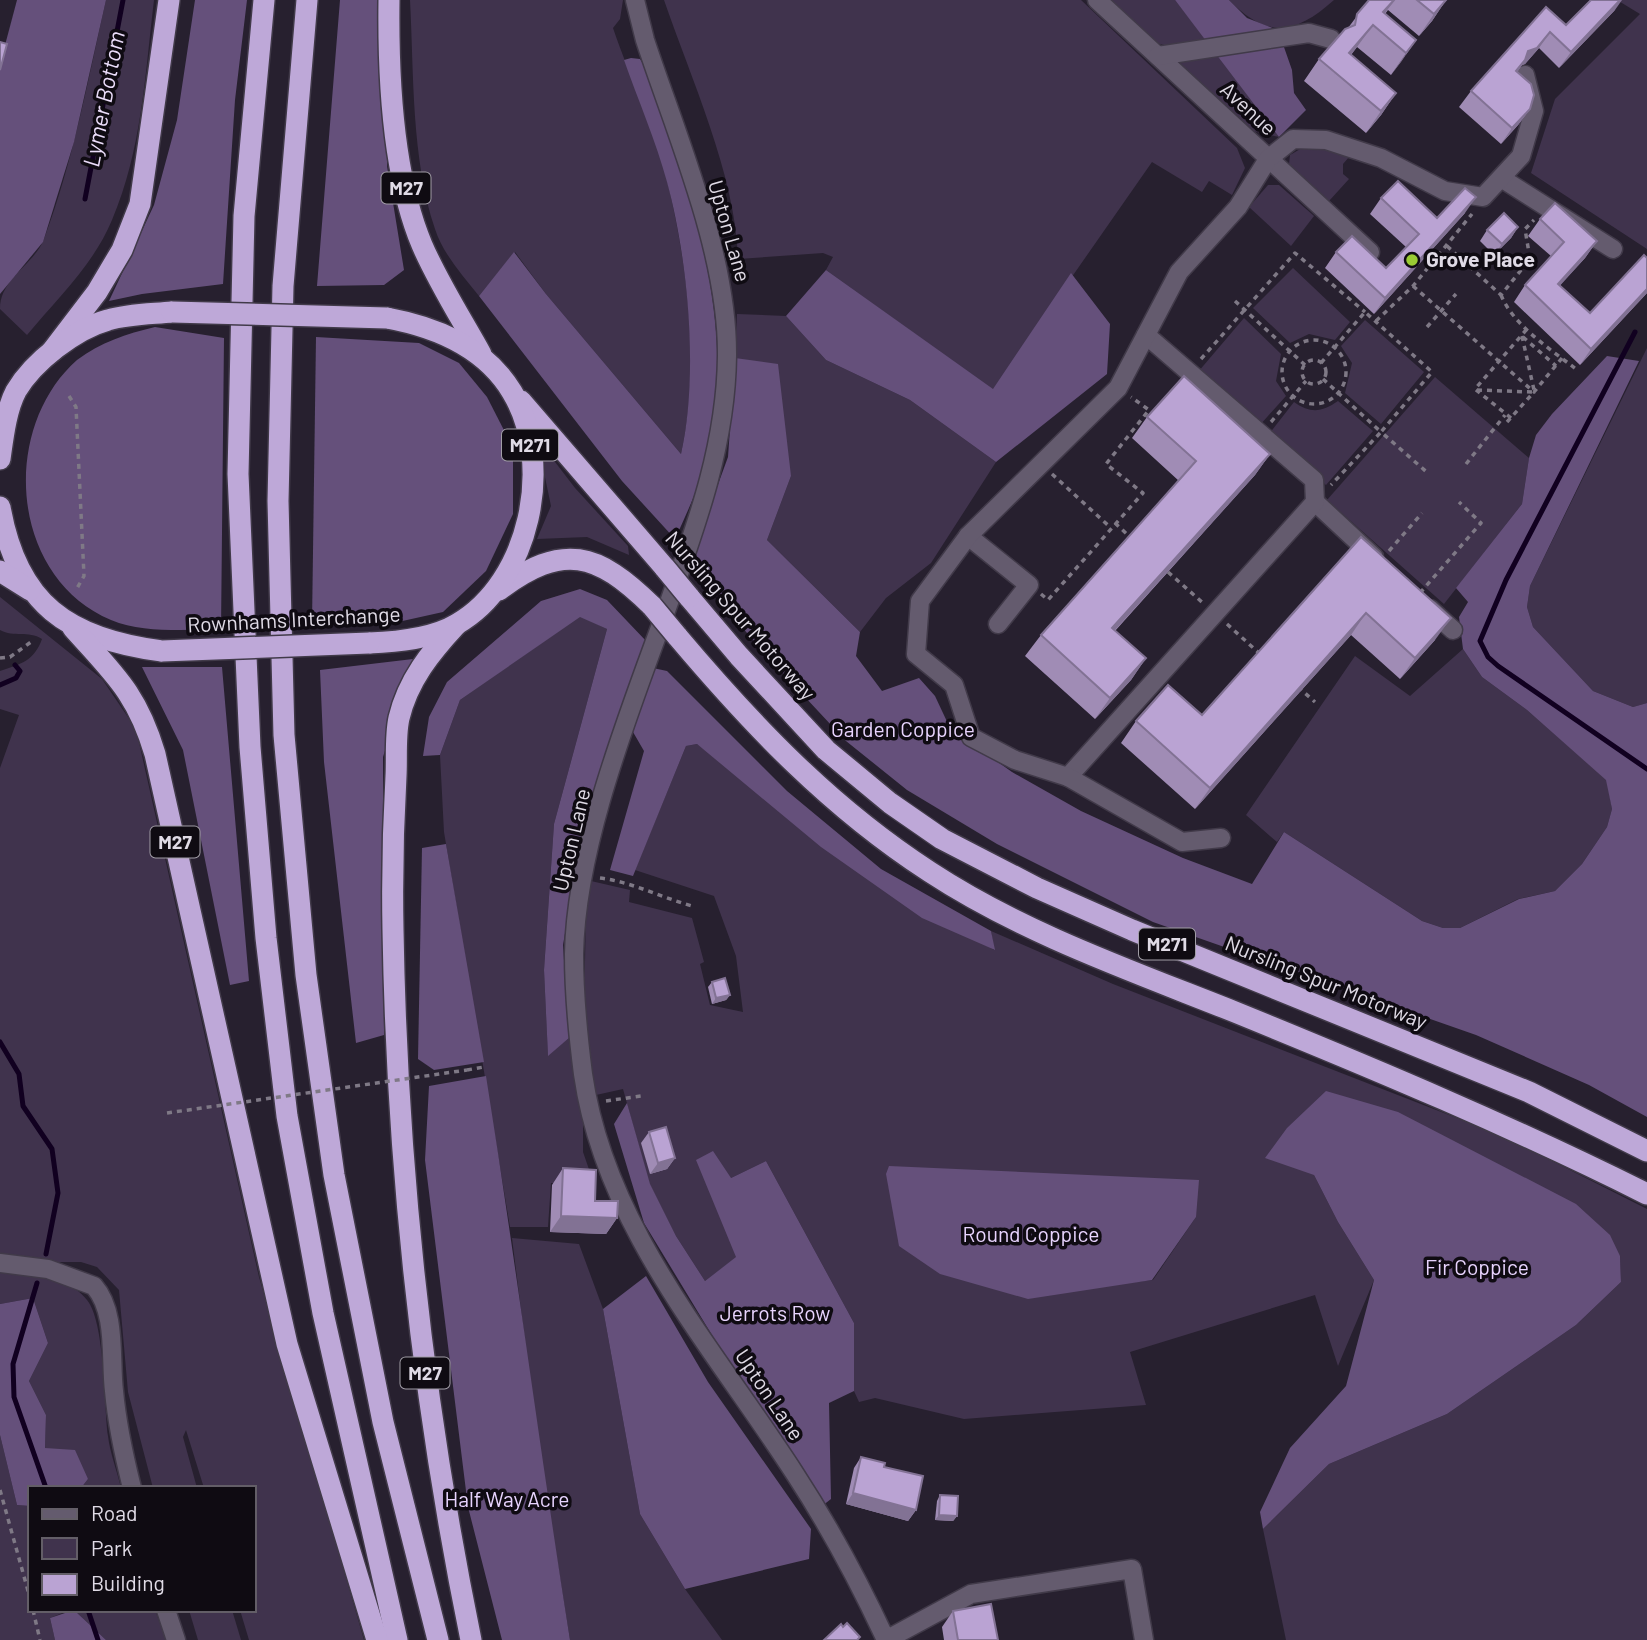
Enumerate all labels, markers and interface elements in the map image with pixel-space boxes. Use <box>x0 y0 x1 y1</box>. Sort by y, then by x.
water label: Lymer Bottom <box>76 28 130 169</box>
street label: Avenue <box>1216 76 1282 140</box>
road number: M27 <box>382 172 430 204</box>
street label: Upton Lane <box>704 177 757 284</box>
place label: Grove Place <box>1426 246 1535 271</box>
marker: Grove Place <box>1404 252 1420 268</box>
road number: M271 <box>502 430 558 460</box>
street label: Nursling Spur Motorway <box>661 525 821 705</box>
street label: Rownhams Interchange <box>187 600 401 637</box>
park label: Garden Coppice <box>831 716 975 741</box>
street label: Upton Lane <box>547 786 594 893</box>
road number: M27 <box>150 827 200 858</box>
road number: M271 <box>1139 928 1195 960</box>
street label: Nursling Spur Motorway <box>1222 930 1431 1034</box>
park label: Round Coppice <box>962 1221 1100 1246</box>
park label: Fir Coppice <box>1425 1254 1529 1279</box>
park label: Jerrots Row <box>720 1300 830 1325</box>
street label: Upton Lane <box>731 1344 810 1444</box>
road number: M27 <box>400 1358 450 1388</box>
legend <box>28 1486 256 1612</box>
park label: Half Way Acre <box>444 1486 570 1511</box>
text: Road <box>91 1500 137 1525</box>
text: Park <box>91 1535 132 1560</box>
text: Building <box>91 1570 165 1595</box>

